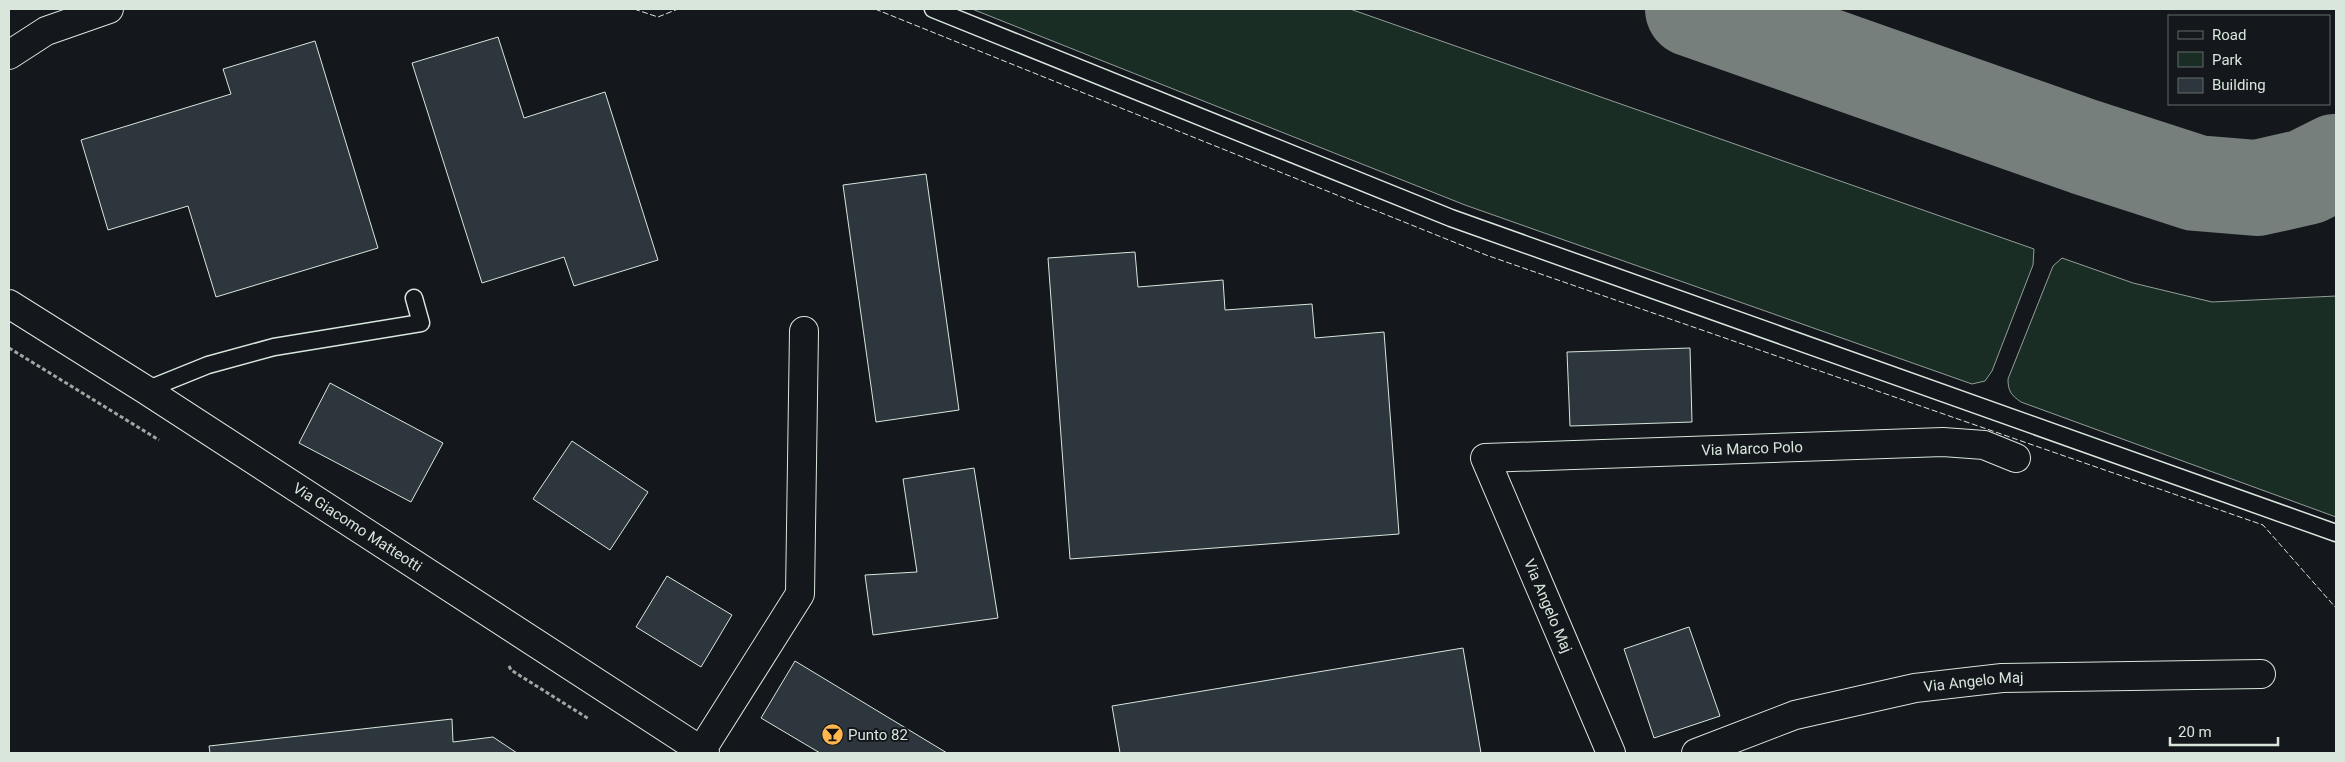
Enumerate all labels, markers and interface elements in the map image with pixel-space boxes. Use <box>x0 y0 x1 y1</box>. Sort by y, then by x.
legend <box>2168 15 2330 105</box>
text: Road <box>2212 26 2246 44</box>
text: Park <box>2212 51 2243 69</box>
text: Building <box>2212 76 2266 94</box>
street label: Via Marco Polo <box>1701 438 1803 459</box>
street label: Via Giacomo Matteotti <box>290 479 425 576</box>
street label: Via Angelo Maj <box>1520 556 1576 656</box>
street label: Via Angelo Maj <box>1923 669 2024 696</box>
scale bar <box>2170 714 2278 746</box>
bar icon: Punto 82 <box>820 723 844 747</box>
text: 20 m <box>2178 723 2212 741</box>
place label: Punto 82 <box>848 726 908 744</box>

